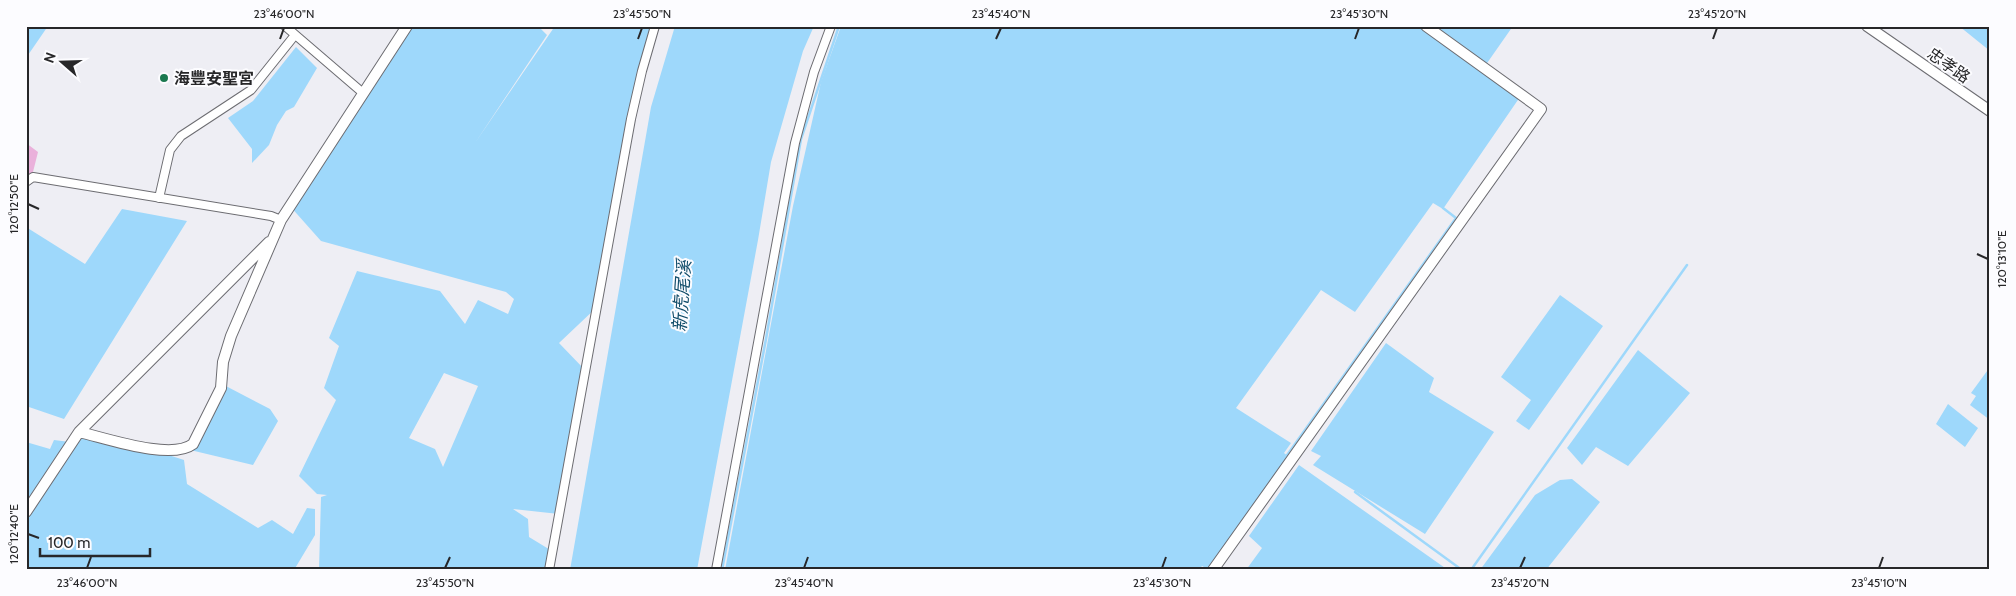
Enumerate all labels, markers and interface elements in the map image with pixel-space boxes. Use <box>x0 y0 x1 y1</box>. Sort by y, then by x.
text: 23°46'00"N <box>254 6 314 21</box>
text: 23°45'50"N <box>613 6 671 21</box>
text: 23°45'40"N <box>972 6 1030 21</box>
text: 23°45'30"N <box>1330 6 1388 21</box>
text: 23°45'20"N <box>1688 6 1746 21</box>
north arrow <box>38 38 88 88</box>
street label: 忠孝路 <box>1924 44 1974 87</box>
text: N <box>40 50 60 65</box>
place label: 海豐安聖宮 <box>174 69 254 88</box>
marker: 海豐安聖宮 <box>158 72 170 84</box>
text: 120°12'50"E <box>6 174 21 234</box>
text: 120°13'10"E <box>1994 230 2009 288</box>
water label: 新虎尾溪 <box>669 256 696 333</box>
text: 120°12'40"E <box>6 504 21 564</box>
scale bar <box>40 526 150 558</box>
text: 100 m <box>48 534 90 552</box>
text: 23°46'00"N <box>57 575 117 590</box>
text: 23°45'50"N <box>416 575 474 590</box>
text: 23°45'40"N <box>775 575 833 590</box>
text: 23°45'30"N <box>1133 575 1191 590</box>
text: 23°45'20"N <box>1491 575 1549 590</box>
text: 23°45'10"N <box>1851 575 1907 590</box>

